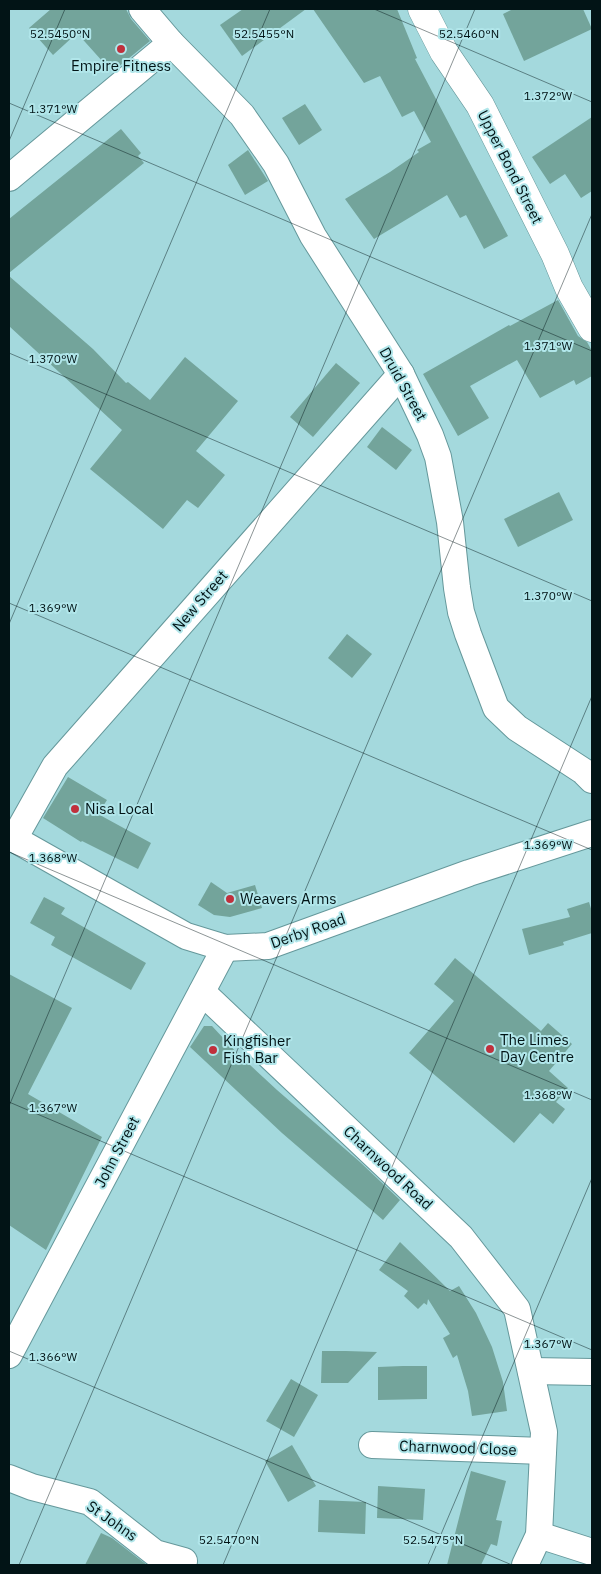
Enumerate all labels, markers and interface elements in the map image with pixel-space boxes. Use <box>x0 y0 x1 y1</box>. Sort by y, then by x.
text: 52.5450°N <box>30 26 90 41</box>
text: 52.5455°N <box>234 26 294 41</box>
text: 52.5460°N <box>439 26 499 41</box>
marker: Empire Fitness <box>115 43 127 55</box>
place label: Empire Fitness <box>71 56 171 75</box>
text: 1.372°W <box>524 88 572 103</box>
text: 1.371°W <box>29 101 77 116</box>
street label: Upper Bond Street <box>474 107 547 227</box>
text: 1.371°W <box>524 338 572 353</box>
street label: Druid Street <box>375 344 431 424</box>
text: 1.370°W <box>29 351 77 366</box>
street label: New Street <box>168 566 231 635</box>
text: 1.370°W <box>524 588 572 603</box>
text: 1.369°W <box>29 600 77 615</box>
place label: Nisa Local <box>85 799 154 818</box>
marker: Nisa Local <box>69 803 81 815</box>
text: 1.369°W <box>524 837 572 852</box>
text: 1.368°W <box>29 850 77 865</box>
place label: Weavers Arms <box>240 889 337 908</box>
marker: Weavers Arms <box>224 893 236 905</box>
street label: Derby Road <box>268 909 348 952</box>
place label: The Limes Day Centre <box>500 1030 574 1066</box>
place label: Kingfisher Fish Bar <box>223 1031 291 1067</box>
marker: The Limes Day Centre <box>484 1043 496 1055</box>
marker: Kingfisher Fish Bar <box>207 1044 219 1056</box>
text: 1.368°W <box>524 1087 572 1102</box>
text: 1.367°W <box>29 1100 77 1115</box>
street label: John Street <box>90 1113 143 1191</box>
street label: Charnwood Road <box>340 1122 437 1214</box>
text: 1.367°W <box>524 1336 572 1351</box>
text: 1.366°W <box>29 1349 77 1364</box>
street label: Charnwood Close <box>399 1436 517 1459</box>
street label: St Johns <box>83 1496 141 1545</box>
text: 52.5470°N <box>199 1532 259 1547</box>
text: 52.5475°N <box>403 1532 463 1547</box>

